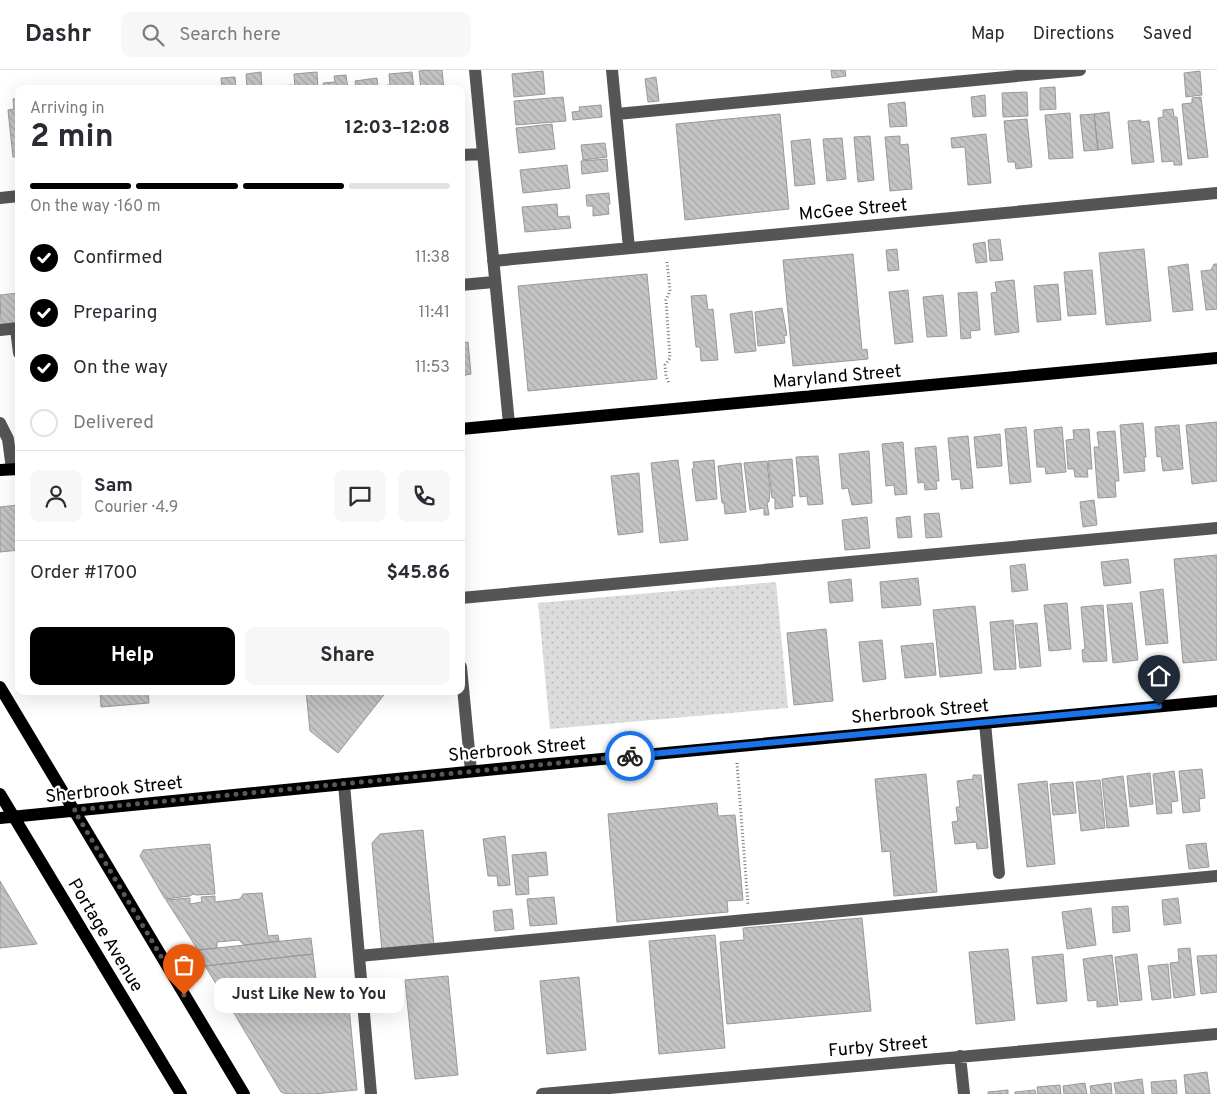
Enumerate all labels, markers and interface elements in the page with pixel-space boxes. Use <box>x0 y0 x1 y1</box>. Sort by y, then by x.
search box <box>121 12 471 57</box>
text: Dashr <box>25 20 91 50</box>
icon: search <box>139 21 167 49</box>
text: Search here <box>179 23 281 47</box>
text: Map <box>971 23 1005 46</box>
text: Directions <box>1033 23 1115 46</box>
text: Saved <box>1143 23 1192 46</box>
text: Arriving in <box>30 99 105 119</box>
text: 12:03–12:08 <box>345 116 450 140</box>
text: 2 min <box>30 118 114 158</box>
street label: McGee Street <box>798 194 908 227</box>
text: On the way · 160 m <box>30 197 161 217</box>
icon: check <box>30 244 58 272</box>
text: Confirmed <box>73 246 163 270</box>
text: 11:38 <box>415 248 450 268</box>
icon: check <box>30 299 58 327</box>
text: Preparing <box>73 301 157 325</box>
text: 11:41 <box>419 303 450 323</box>
icon: check <box>30 354 58 382</box>
text: On the way <box>73 356 168 380</box>
text: 11:53 <box>415 358 450 378</box>
street label: Maryland Street <box>772 360 902 395</box>
text: Delivered <box>73 411 154 435</box>
button: person <box>30 470 82 522</box>
button: chat <box>334 470 386 522</box>
button: phone <box>398 470 450 522</box>
text: Sam <box>94 474 133 498</box>
text: Courier · 4.9 <box>94 498 178 518</box>
text: Order #1700 <box>30 561 137 585</box>
text: $45.86 <box>386 561 450 585</box>
button: Help <box>30 627 235 685</box>
button: Share <box>245 627 450 685</box>
pin <box>1138 655 1180 706</box>
icon: home <box>1145 662 1173 690</box>
street label: Sherbrook Street <box>850 695 990 730</box>
courier <box>605 731 655 781</box>
street label: Sherbrook Street <box>447 733 587 768</box>
icon: bike <box>616 742 644 770</box>
street label: Sherbrook Street <box>44 772 184 809</box>
street label: Portage Avenue <box>62 875 148 997</box>
pin <box>163 944 205 995</box>
icon: bag <box>170 951 198 979</box>
callout: Just Like New to You <box>214 978 404 1012</box>
text: Just Like New to You <box>232 985 386 1005</box>
street label: Furby Street <box>827 1032 929 1063</box>

